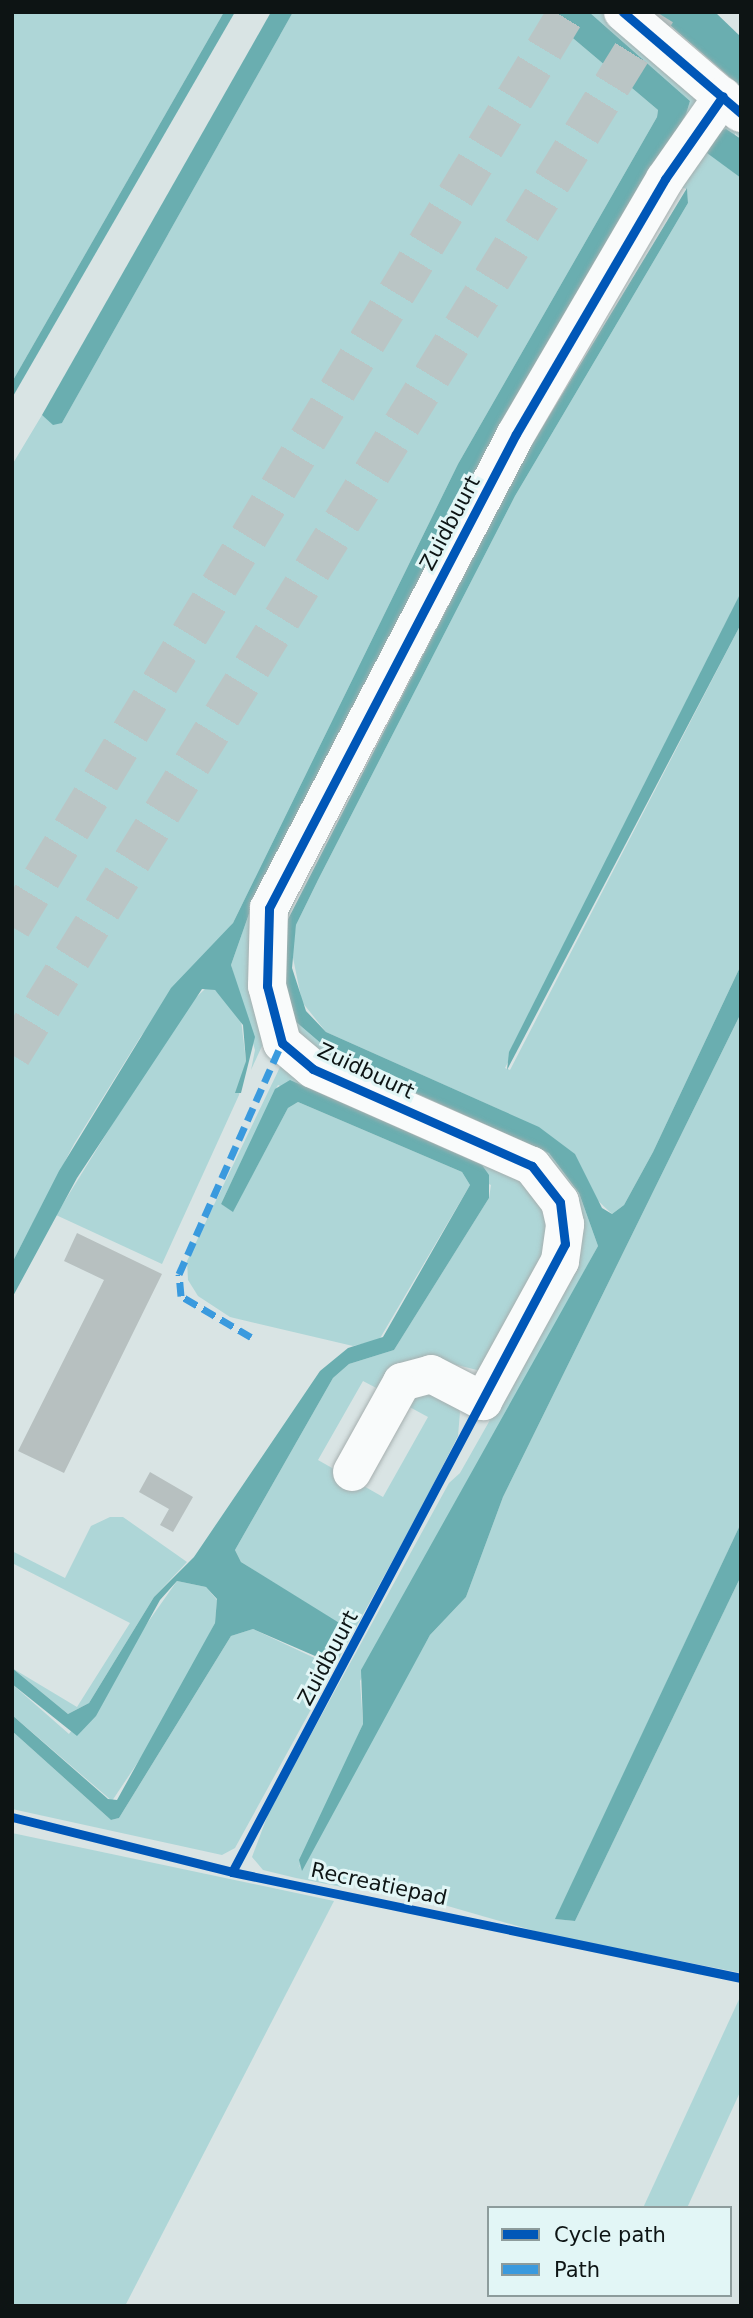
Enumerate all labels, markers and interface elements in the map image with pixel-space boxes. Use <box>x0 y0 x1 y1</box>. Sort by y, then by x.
street label: Zuidbuurt <box>415 471 485 575</box>
street label: Zuidbuurt <box>314 1038 418 1104</box>
street label: Zuidbuurt <box>293 1606 363 1710</box>
street label: Recreatiepad <box>309 1857 449 1911</box>
legend <box>487 2206 732 2297</box>
text: Cycle path <box>554 2223 666 2247</box>
text: Path <box>554 2258 600 2282</box>

